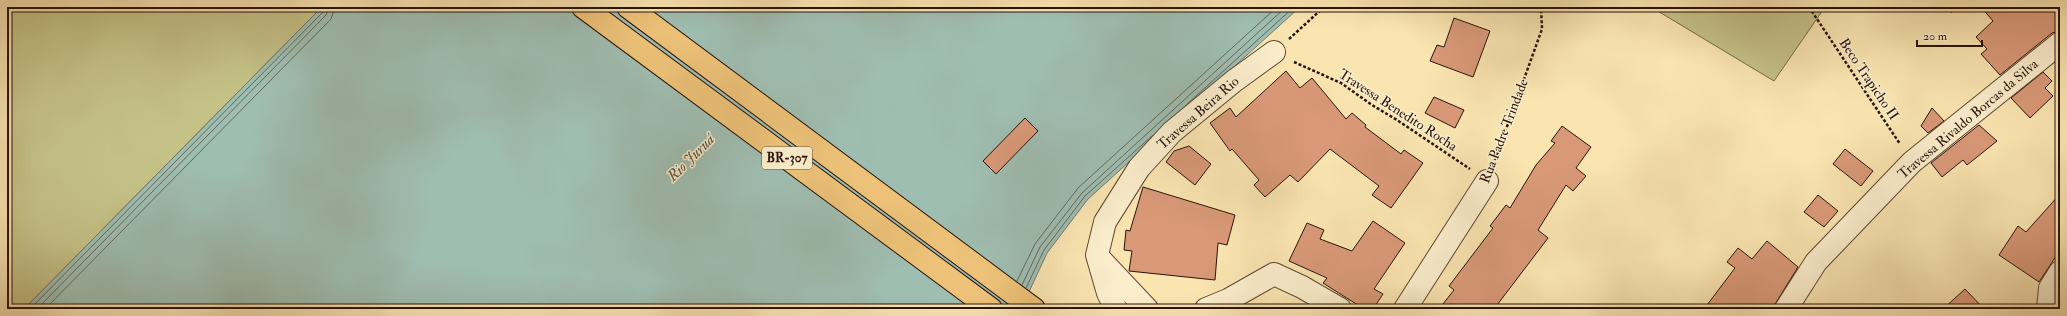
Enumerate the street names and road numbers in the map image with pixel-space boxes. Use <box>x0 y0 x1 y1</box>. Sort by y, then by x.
street label: Beco Trapicho II <box>1835 35 1903 124</box>
street label: Travessa Rivaldo Borcas da Silva <box>1894 55 2042 183</box>
street label: Travessa Benedito Rocha <box>1336 65 1461 155</box>
street label: Travessa Beira Rio <box>1154 73 1243 153</box>
street label: Rua Padre Trindade <box>1476 76 1532 186</box>
road number: BR-307 <box>762 147 812 169</box>

